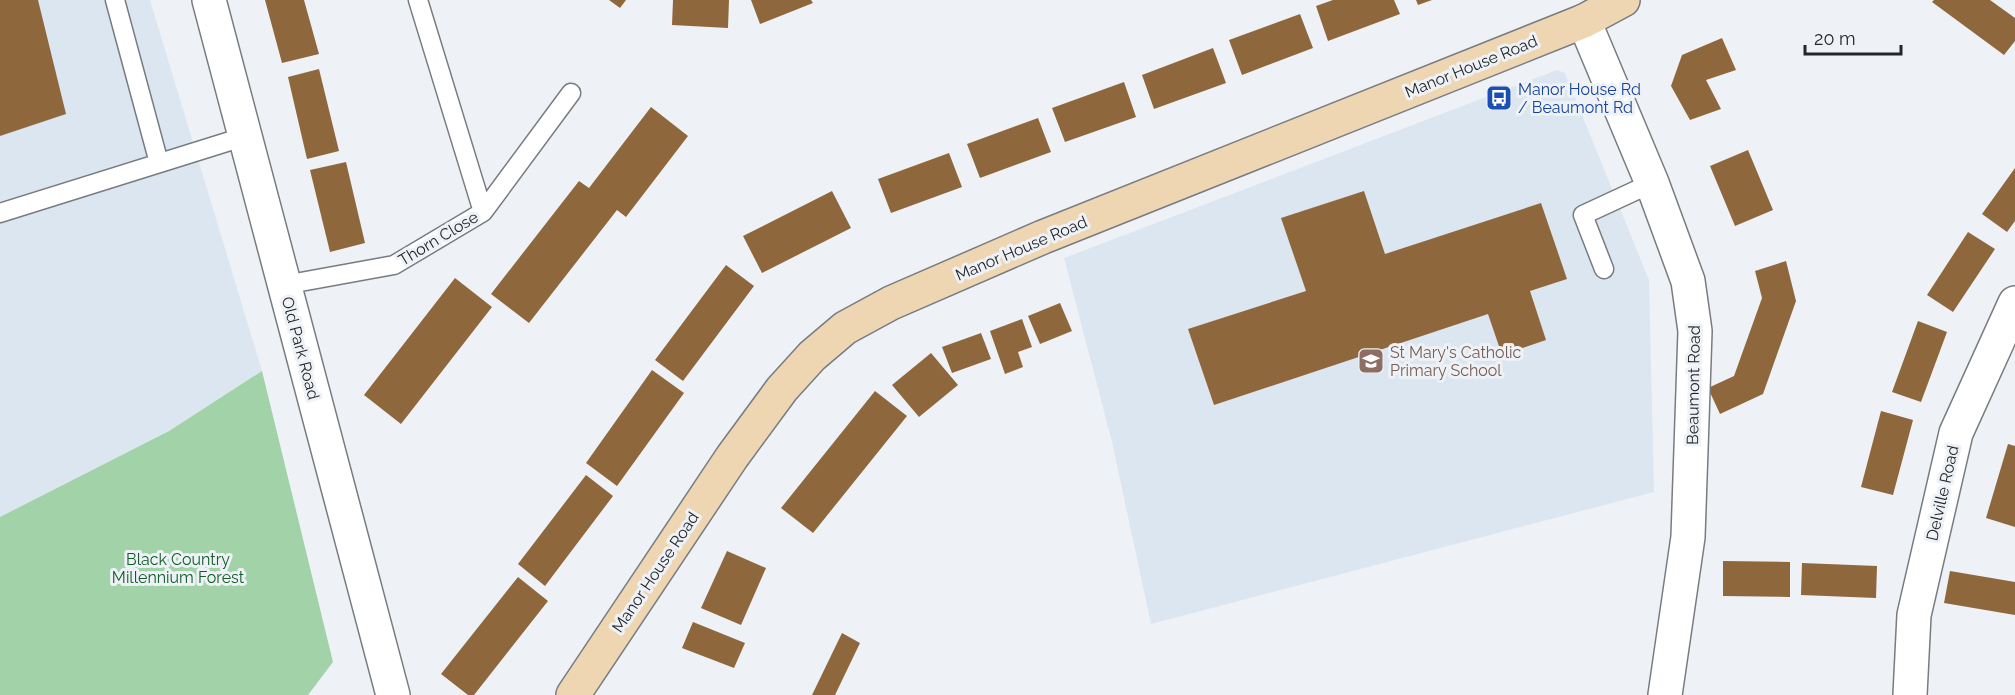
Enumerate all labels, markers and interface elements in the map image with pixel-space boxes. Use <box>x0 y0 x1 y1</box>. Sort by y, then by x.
scale bar <box>1805 18 1901 56</box>
text: 20 m <box>1814 28 1856 49</box>
street label: Manor House Road <box>1402 31 1540 102</box>
place label: Manor House Rd / Beaumont Rd <box>1518 80 1641 117</box>
bus stop icon: Manor House Rd / Beaumont Rd <box>1484 83 1514 113</box>
street label: Thorn Close <box>395 207 482 270</box>
street label: Manor House Road <box>953 212 1090 285</box>
street label: Old Park Road <box>278 295 323 402</box>
street label: Beaumont Road <box>1683 325 1704 445</box>
place label: St Mary's Catholic Primary School <box>1390 343 1521 380</box>
school or university icon: St Mary's Catholic Primary School <box>1356 346 1386 376</box>
street label: Delville Road <box>1922 443 1963 543</box>
street label: Manor House Road <box>608 508 703 636</box>
park label: Black Country Millennium Forest <box>112 550 245 587</box>

